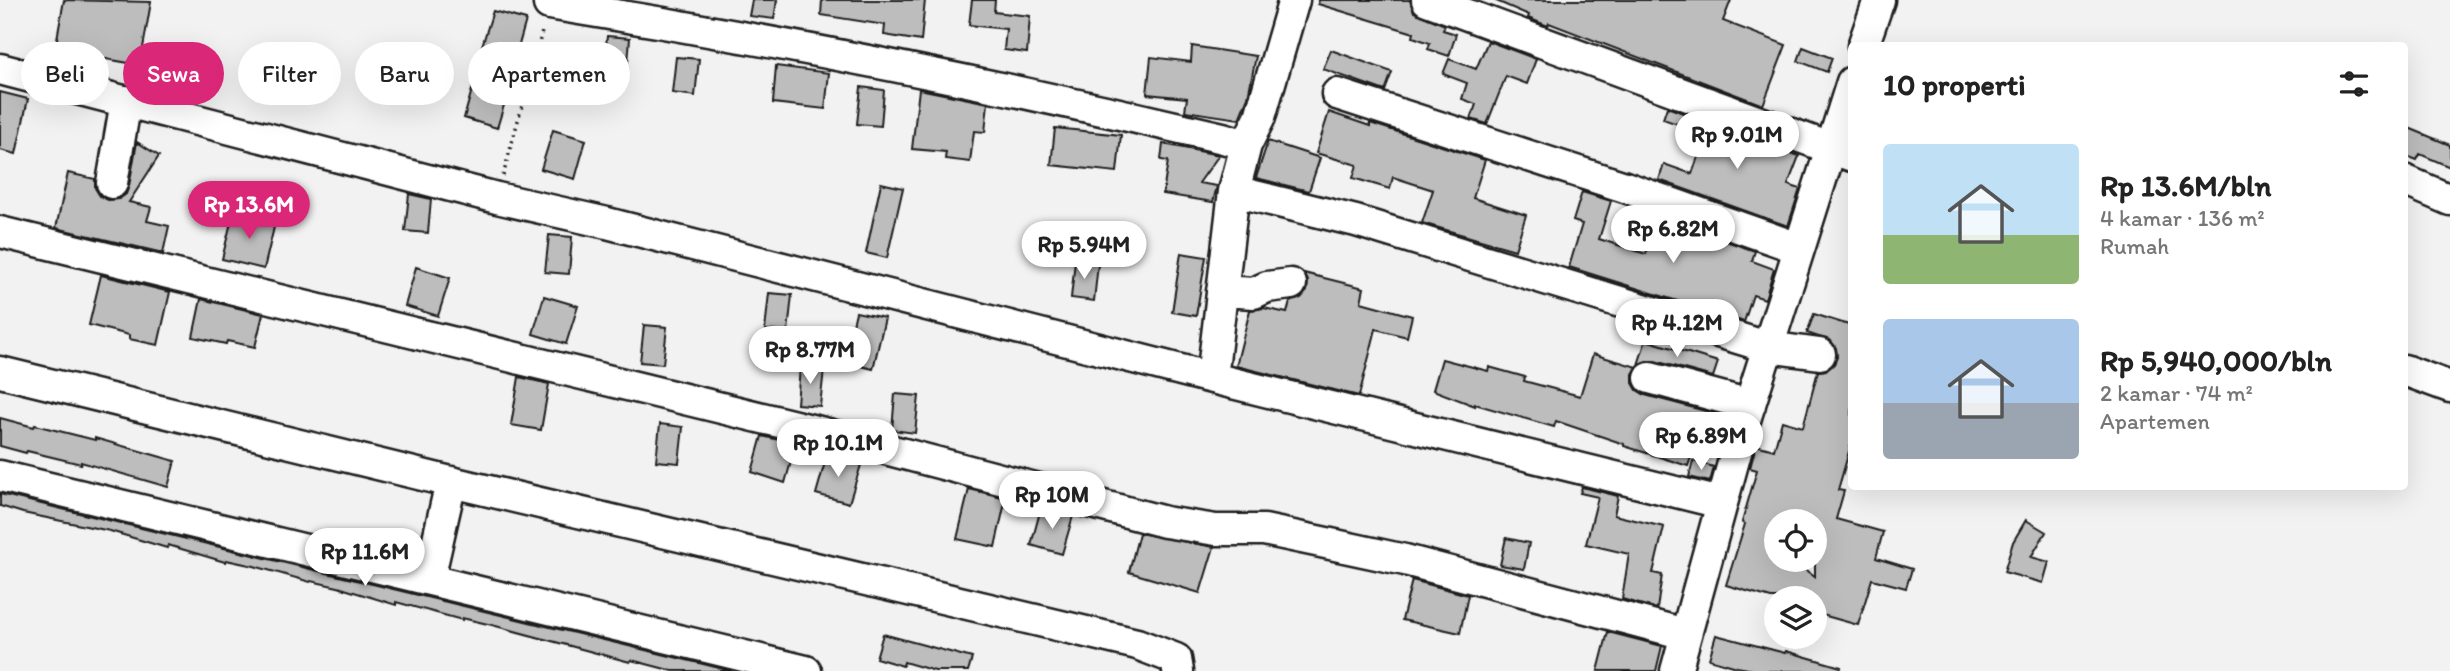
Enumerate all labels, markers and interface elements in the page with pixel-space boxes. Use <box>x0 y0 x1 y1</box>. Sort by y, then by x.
chip: Beli <box>21 42 109 105</box>
chip: Sewa <box>123 42 224 105</box>
chip: Filter <box>238 42 341 105</box>
chip: Baru <box>355 42 454 105</box>
chip: Apartemen <box>468 42 630 105</box>
icon: filters <box>2335 65 2373 103</box>
text: 10 properti <box>1883 66 2026 103</box>
pin: Rp 9.01M <box>1665 111 1809 171</box>
text: Rp 9.01M <box>1691 120 1783 148</box>
text: Rp 13.6M/bln <box>2100 167 2272 204</box>
icon: home <box>1939 172 2023 256</box>
pin: Rp 13.6M <box>177 182 321 241</box>
text: Rp 13.6M <box>204 190 294 218</box>
text: 4 kamar · 136 m² <box>2100 204 2265 232</box>
pin: Rp 6.82M <box>1601 205 1745 265</box>
text: Rp 6.82M <box>1627 214 1719 242</box>
pin: Rp 5.94M <box>1012 222 1156 281</box>
text: Rp 5.94M <box>1038 230 1130 258</box>
text: Rumah <box>2100 232 2169 260</box>
pin: Rp 4.12M <box>1605 300 1749 359</box>
text: Rp 4.12M <box>1631 308 1723 336</box>
pin: Rp 8.77M <box>738 326 882 386</box>
text: Rp 8.77M <box>765 335 855 363</box>
text: Rp 5,940,000/bln <box>2100 342 2332 379</box>
icon: home <box>1939 347 2023 431</box>
text: 2 kamar · 74 m² <box>2100 379 2253 407</box>
text: Apartemen <box>2100 407 2210 435</box>
pin: Rp 6.89M <box>1629 412 1773 472</box>
pin: Rp 10.1M <box>766 420 910 479</box>
text: Rp 6.89M <box>1655 421 1747 449</box>
text: Rp 10.1M <box>793 428 883 456</box>
pin: Rp 10M <box>995 472 1109 531</box>
text: Rp 10M <box>1015 480 1089 508</box>
map controls <box>1764 509 1827 649</box>
button: locate <box>1764 509 1827 572</box>
pin: Rp 11.6M <box>293 528 437 588</box>
text: Rp 11.6M <box>321 537 409 565</box>
button: layers <box>1764 586 1827 649</box>

